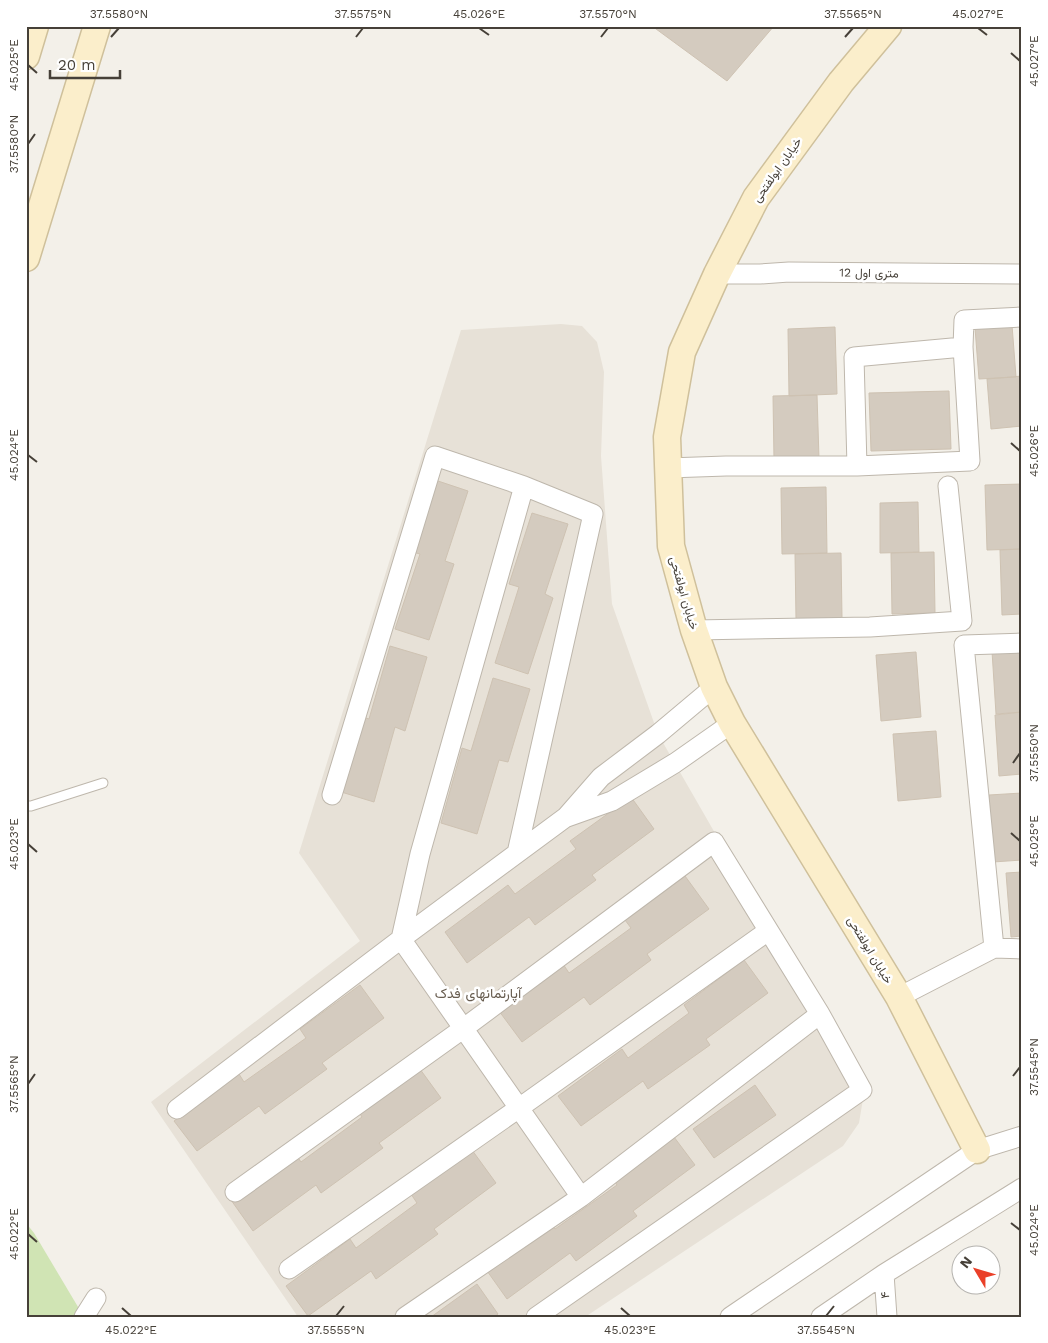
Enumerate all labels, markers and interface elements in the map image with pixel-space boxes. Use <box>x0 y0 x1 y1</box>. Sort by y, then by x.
text: 37.5580°N <box>90 7 148 21</box>
text: 37.5575°N <box>334 7 392 21</box>
text: 45.026°E <box>453 7 505 21</box>
text: 37.5570°N <box>579 7 637 21</box>
text: 37.5565°N <box>824 7 882 21</box>
text: 45.027°E <box>952 7 1004 21</box>
text: 45.027°E <box>1027 35 1041 87</box>
text: 45.025°E <box>7 39 21 91</box>
scale bar <box>50 48 120 80</box>
text: 20 m <box>58 56 96 74</box>
text: 37.5580°N <box>7 115 21 173</box>
street label: خیابان ابولفتحی <box>750 135 805 206</box>
street label: 12 متری اول <box>839 265 899 282</box>
text: 45.026°E <box>1027 425 1041 477</box>
text: 45.024°E <box>7 429 21 481</box>
street label: خیابان ابولفتحی <box>666 555 701 632</box>
text: 37.5550°N <box>1027 724 1041 782</box>
text: 45.025°E <box>1027 815 1041 867</box>
text: 45.023°E <box>7 818 21 870</box>
street label: خیابان ابولفتحی <box>844 914 896 987</box>
district label: آپارتمانهای فدک <box>435 985 523 1003</box>
text: 37.5545°N <box>1027 1038 1041 1096</box>
text: 37.5565°N <box>7 1055 21 1113</box>
text: 45.024°E <box>1027 1204 1041 1256</box>
text: 45.022°E <box>7 1208 21 1260</box>
north arrow <box>950 1246 1000 1296</box>
text: N <box>956 1253 975 1271</box>
street label: ۴ <box>878 1291 892 1299</box>
text: 45.022°E <box>105 1323 157 1337</box>
text: 37.5555°N <box>307 1323 365 1337</box>
text: 45.023°E <box>604 1323 656 1337</box>
text: 37.5545°N <box>797 1323 855 1337</box>

